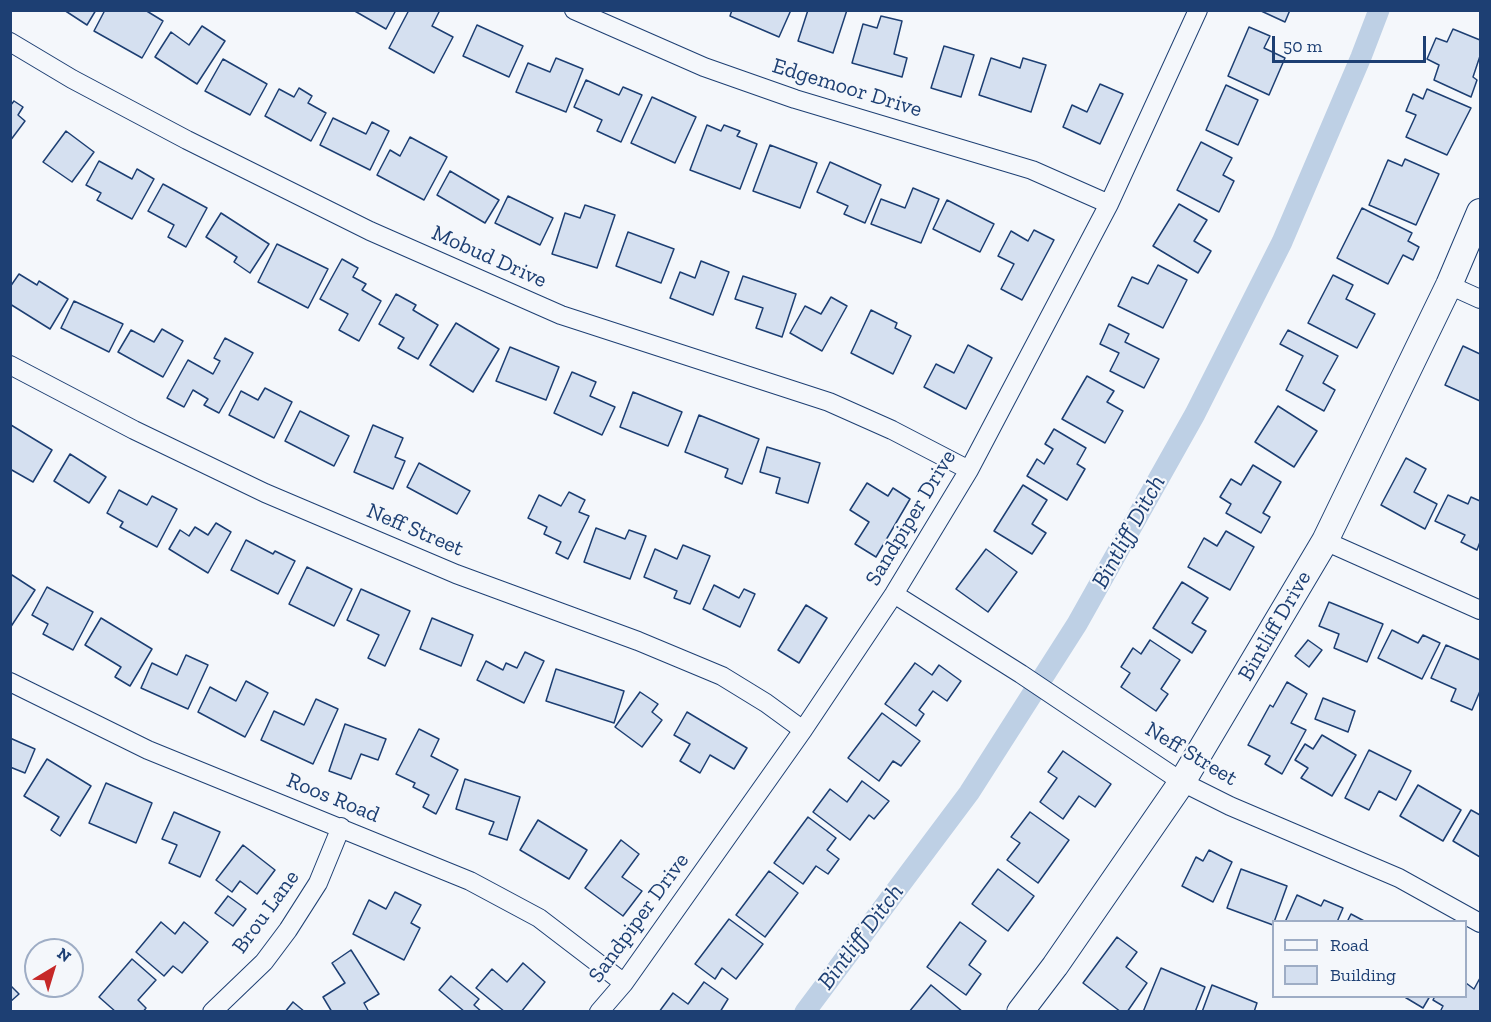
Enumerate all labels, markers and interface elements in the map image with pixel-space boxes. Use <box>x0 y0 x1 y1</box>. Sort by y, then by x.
scale bar <box>1275 24 1430 62</box>
text: 50 m <box>1283 35 1322 57</box>
street label: Edgemoor Drive <box>769 53 925 123</box>
street label: Mobud Drive <box>427 220 551 294</box>
street label: Sandpiper Drive <box>860 445 962 591</box>
water label: Bintliff Ditch <box>1086 470 1172 594</box>
street label: Neff Street <box>363 498 467 562</box>
street label: Bintliff Drive <box>1233 566 1317 686</box>
street label: Neff Street <box>1140 716 1242 792</box>
street label: Roos Road <box>283 767 383 829</box>
street label: Sandpiper Drive <box>583 848 695 988</box>
street label: Brou Lane <box>227 865 305 959</box>
water label: Bintliff Ditch <box>812 878 910 996</box>
legend <box>1272 920 1467 998</box>
text: Road <box>1330 934 1369 956</box>
north arrow <box>24 938 84 998</box>
text: N <box>54 944 75 966</box>
text: Building <box>1330 964 1396 986</box>

